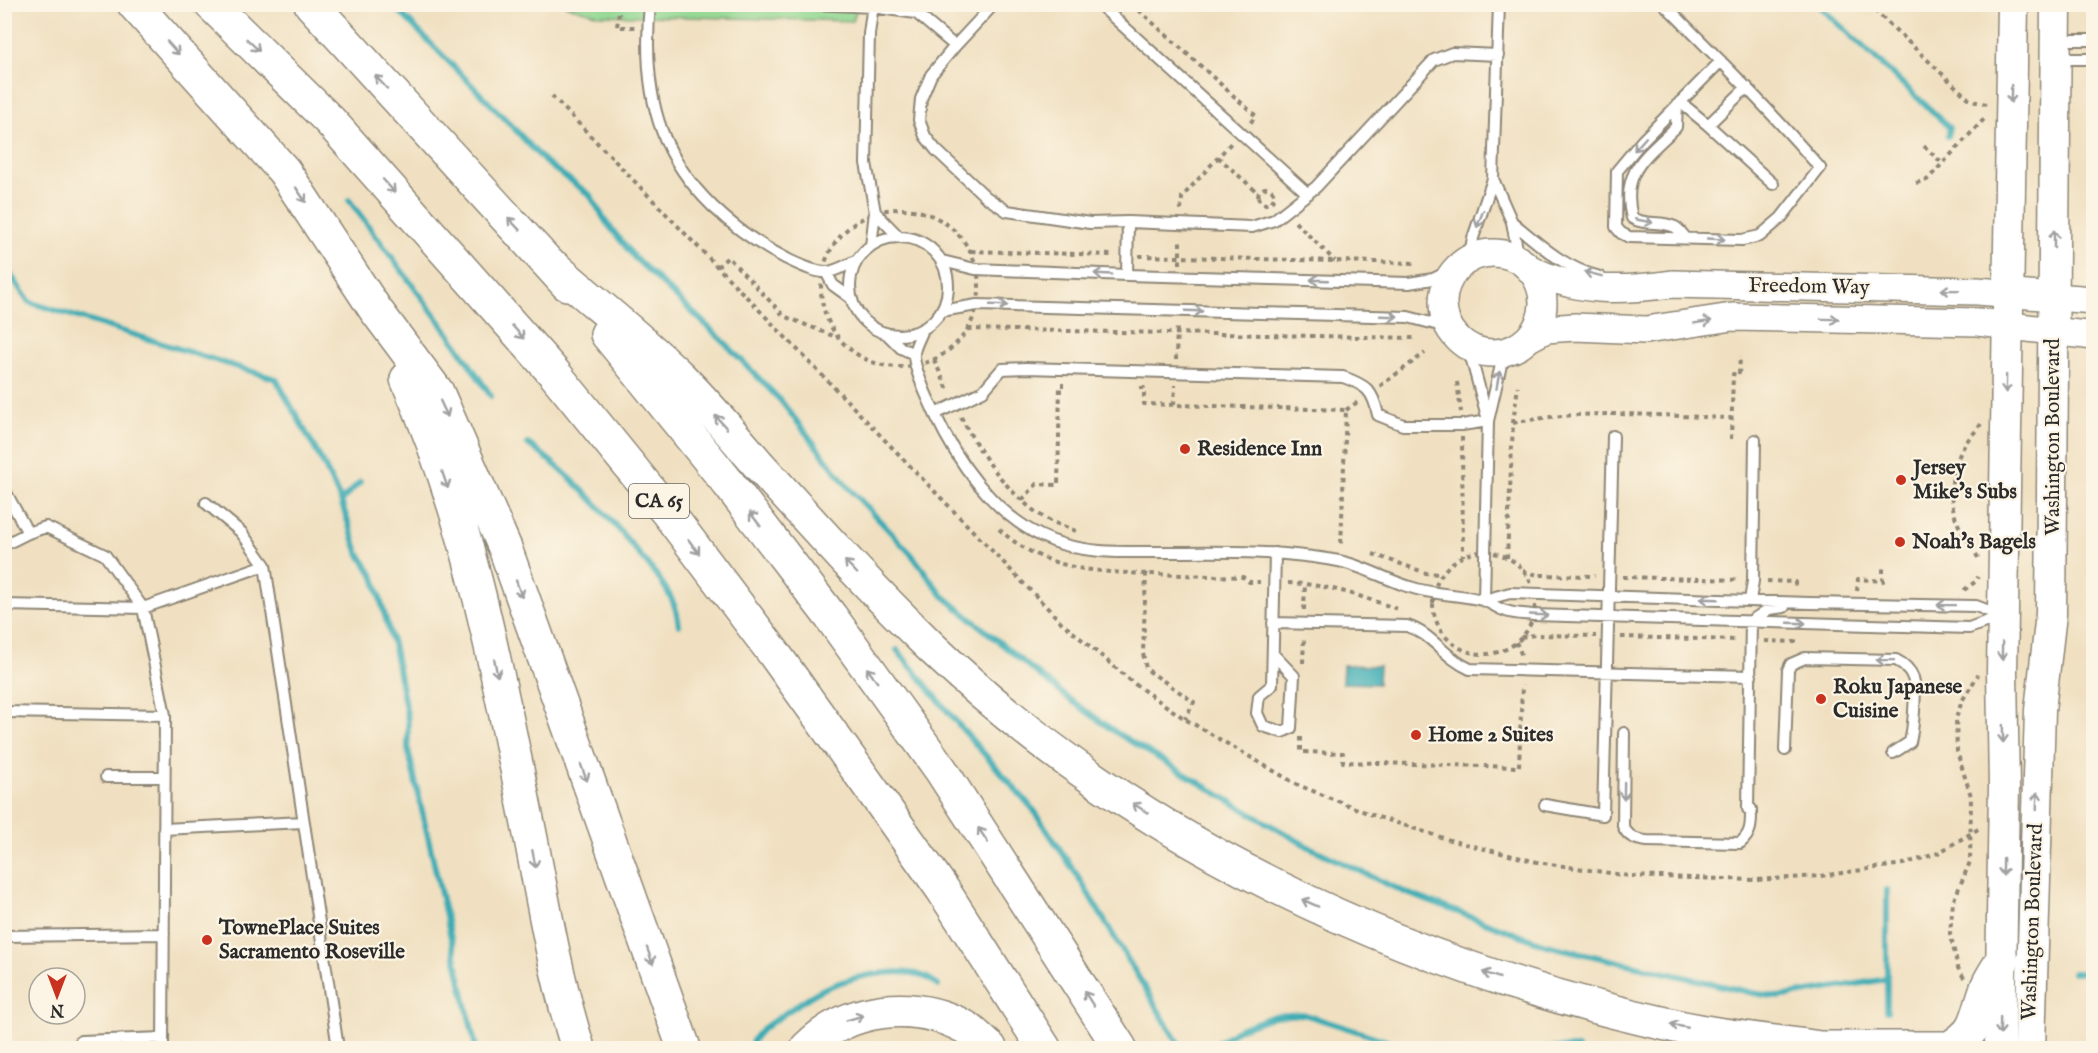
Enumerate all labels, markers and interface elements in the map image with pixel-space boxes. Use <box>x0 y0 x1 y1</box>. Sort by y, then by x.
one-way arrow <box>246 38 261 53</box>
one-way arrow <box>166 40 180 55</box>
one-way arrow <box>374 74 388 89</box>
one-way arrow <box>2006 83 2017 103</box>
one-way arrow <box>1633 136 1647 151</box>
one-way arrow <box>382 178 396 193</box>
one-way arrow <box>295 187 307 203</box>
one-way arrow <box>1474 209 1485 228</box>
one-way arrow <box>1634 216 1653 227</box>
one-way arrow <box>507 217 521 232</box>
one-way arrow <box>2048 229 2060 249</box>
one-way arrow <box>1705 233 1725 244</box>
one-way arrow <box>1584 268 1603 280</box>
one-way arrow <box>1093 269 1113 280</box>
street label: Freedom Way <box>1748 272 1871 302</box>
one-way arrow <box>1309 274 1329 286</box>
one-way arrow <box>1940 284 1960 296</box>
one-way arrow <box>989 300 1009 311</box>
one-way arrow <box>1184 305 1204 316</box>
one-way arrow <box>1379 311 1399 322</box>
one-way arrow <box>1819 314 1839 325</box>
one-way arrow <box>1693 316 1713 327</box>
one-way arrow <box>511 324 525 339</box>
street label: Washington Boulevard <box>2040 338 2067 536</box>
one-way arrow <box>1493 371 1504 391</box>
one-way arrow <box>2001 373 2012 393</box>
one-way arrow <box>439 399 451 417</box>
one-way arrow <box>714 415 728 430</box>
place label: Residence Inn <box>1197 436 1322 463</box>
marker: Residence Inn <box>1178 442 1192 456</box>
place label: Jersey Mike's Subs <box>1910 455 2017 506</box>
one-way arrow <box>441 470 452 489</box>
marker: Jersey Mike's Subs <box>1894 473 1908 487</box>
road number: CA 65 <box>629 484 689 518</box>
one-way arrow <box>749 511 762 527</box>
place label: Noah's Bagels <box>1911 529 2036 556</box>
marker: Noah's Bagels <box>1893 535 1907 549</box>
one-way arrow <box>688 539 701 555</box>
one-way arrow <box>844 559 858 574</box>
one-way arrow <box>515 579 526 598</box>
one-way arrow <box>1699 594 1719 605</box>
one-way arrow <box>1936 599 1956 611</box>
one-way arrow <box>1529 609 1549 620</box>
one-way arrow <box>1787 617 1807 628</box>
one-way arrow <box>1996 640 2008 660</box>
one-way arrow <box>1875 654 1895 666</box>
one-way arrow <box>491 657 502 677</box>
one-way arrow <box>866 667 878 683</box>
place label: Roku Japanese Cuisine <box>1833 674 1963 725</box>
marker: Roku Japanese Cuisine <box>1814 692 1828 706</box>
place label: Home 2 Suites <box>1428 722 1553 749</box>
one-way arrow <box>1997 724 2009 744</box>
marker: Home 2 Suites <box>1409 728 1423 742</box>
one-way arrow <box>580 763 591 781</box>
one-way arrow <box>1618 781 1629 801</box>
one-way arrow <box>2031 792 2043 812</box>
one-way arrow <box>1132 801 1149 813</box>
street label: Washington Boulevard <box>2016 822 2050 1021</box>
one-way arrow <box>977 827 989 844</box>
one-way arrow <box>529 849 541 868</box>
one-way arrow <box>1997 856 2009 876</box>
one-way arrow <box>1301 896 1319 908</box>
place label: TownePlace Suites Sacramento Roseville <box>218 915 405 966</box>
marker: TownePlace Suites Sacramento Roseville <box>200 933 214 947</box>
one-way arrow <box>645 946 656 965</box>
north arrow <box>27 966 87 1026</box>
one-way arrow <box>1482 968 1501 979</box>
one-way arrow <box>1083 991 1095 1007</box>
text: N <box>50 999 65 1019</box>
one-way arrow <box>845 1012 864 1023</box>
one-way arrow <box>1995 1015 2006 1035</box>
one-way arrow <box>1669 1020 1689 1031</box>

